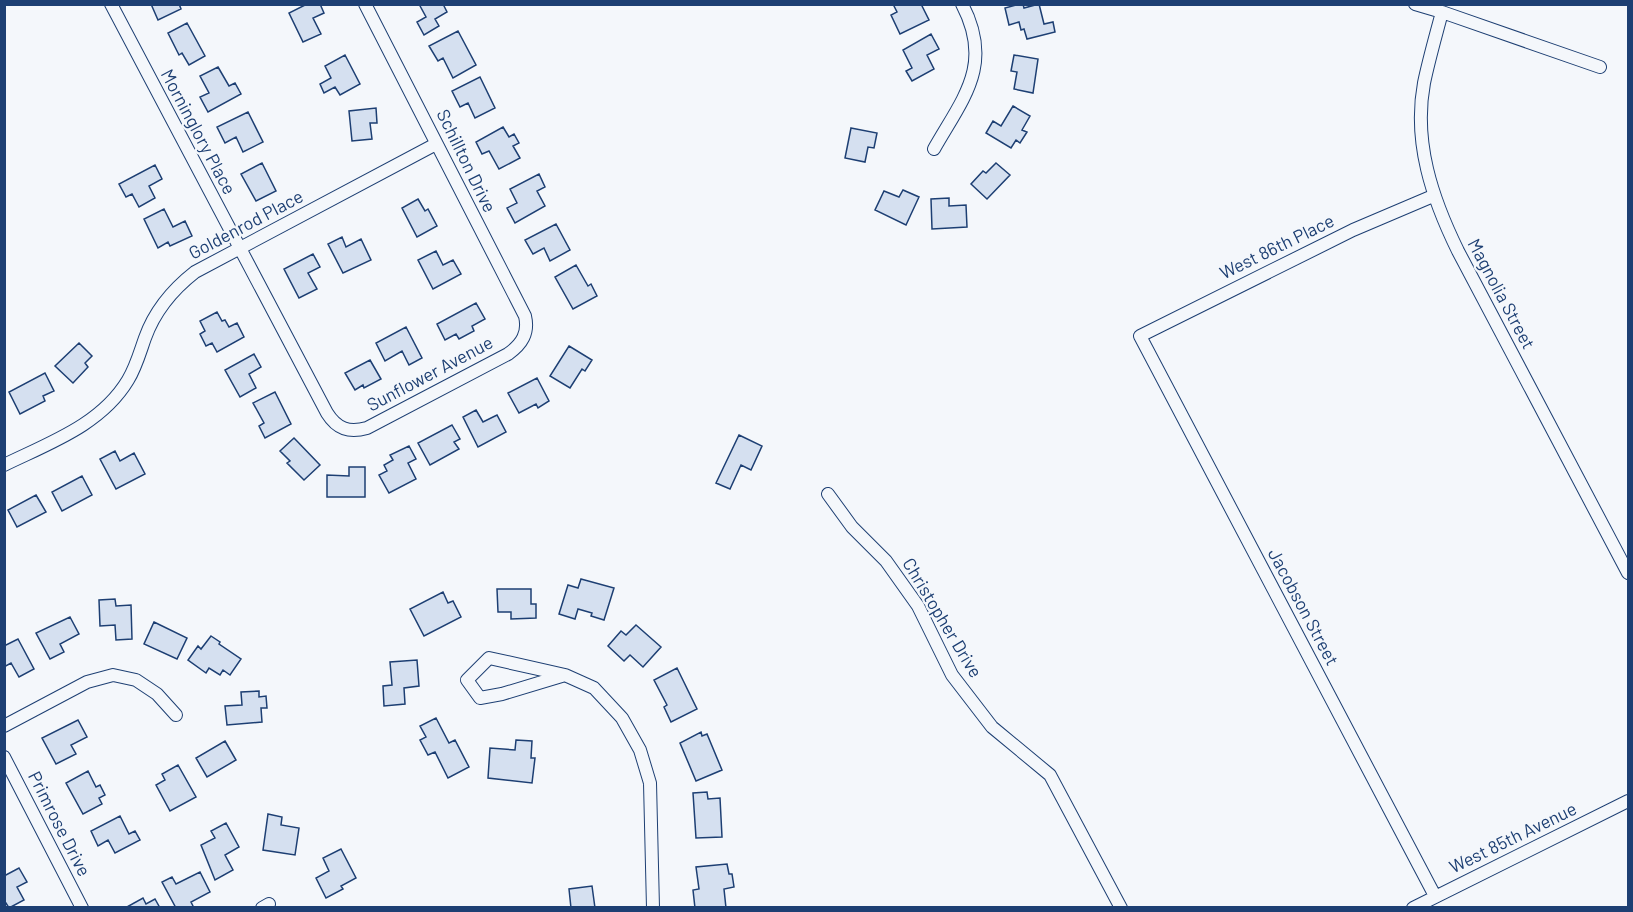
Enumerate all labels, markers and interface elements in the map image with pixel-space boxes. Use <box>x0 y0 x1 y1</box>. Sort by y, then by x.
street label: Morninglory Place <box>157 65 241 198</box>
street label: Schillton Drive <box>432 105 501 216</box>
street label: Goldenrod Place <box>184 185 307 264</box>
street label: West 86th Place <box>1216 209 1337 283</box>
street label: Magnolia Street <box>1464 235 1540 352</box>
street label: Sunflower Avenue <box>363 331 496 416</box>
street label: Jacobson Street <box>1264 544 1344 669</box>
street label: Christopher Drive <box>898 554 987 681</box>
street label: Primrose Drive <box>24 767 96 880</box>
street label: West 85th Avenue <box>1445 797 1580 877</box>

